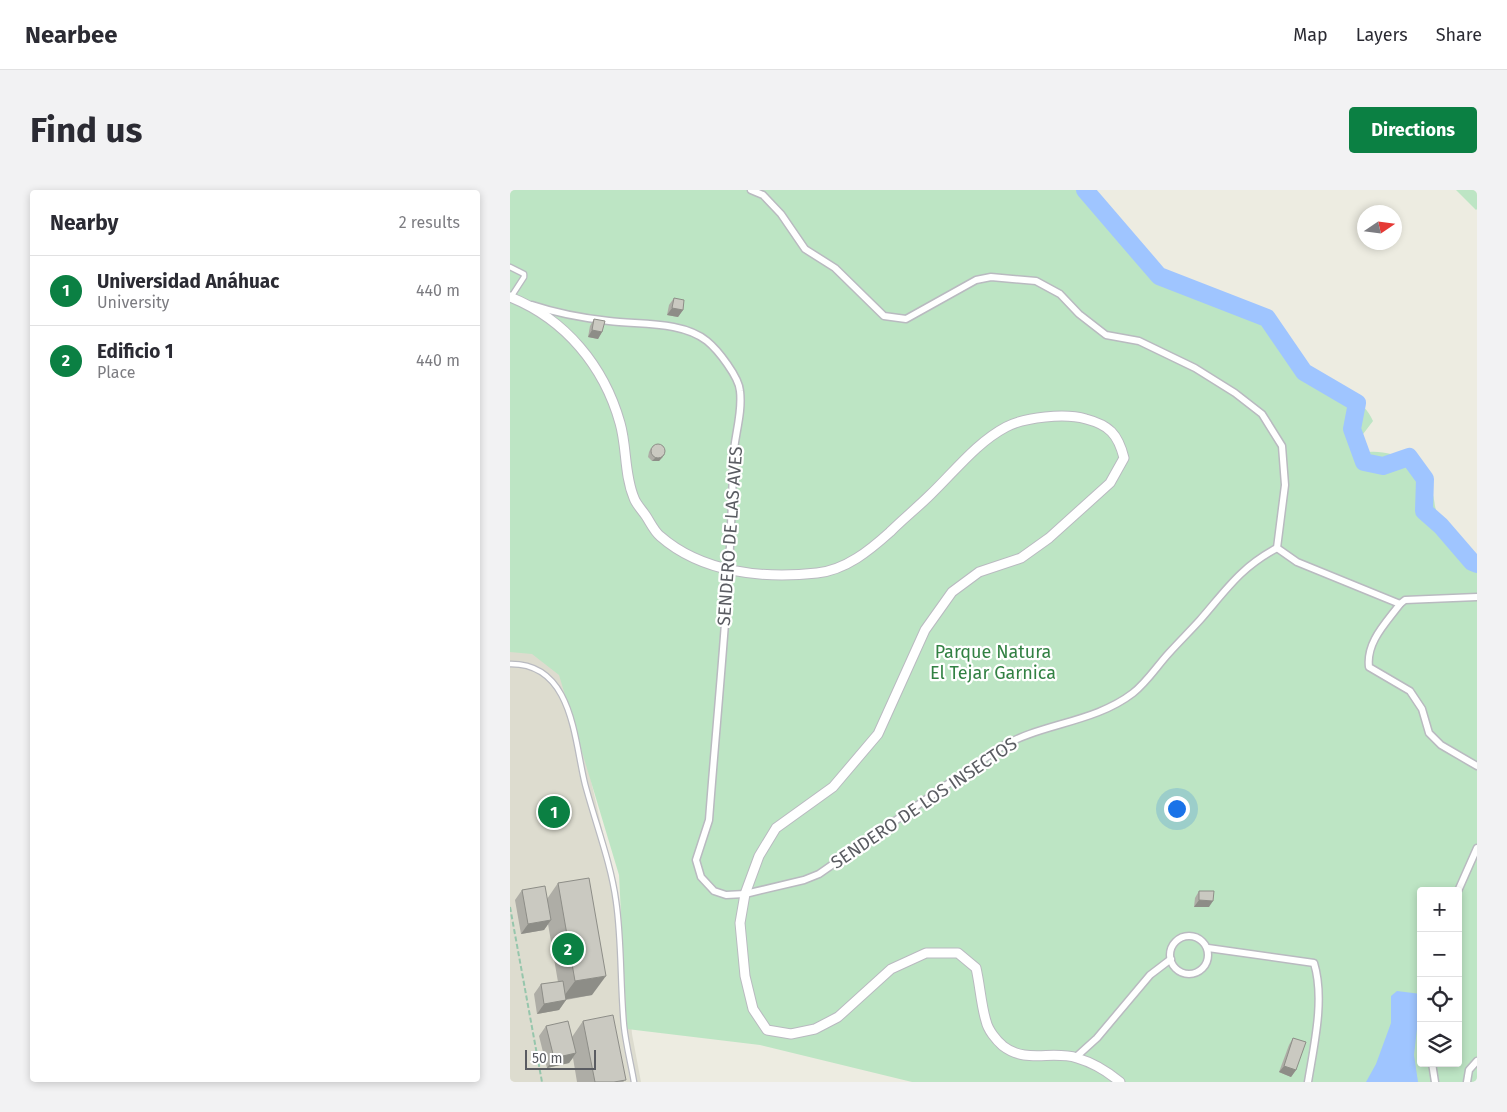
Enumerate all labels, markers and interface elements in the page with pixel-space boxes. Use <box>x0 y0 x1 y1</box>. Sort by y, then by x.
text: Nearbee <box>25 21 118 49</box>
text: Map <box>1293 24 1328 46</box>
text: Layers <box>1356 24 1408 46</box>
text: Share <box>1436 24 1482 46</box>
button: Directions <box>1349 107 1477 153</box>
text: Find us <box>30 109 142 151</box>
north arrow <box>1357 205 1402 250</box>
text: Nearby <box>50 210 118 236</box>
text: 2 results <box>399 213 460 232</box>
text: Universidad Anáhuac <box>97 270 279 293</box>
text: 1 <box>62 281 70 300</box>
text: 440 m <box>416 281 460 300</box>
text: University <box>97 293 170 312</box>
text: Edificio 1 <box>97 340 174 363</box>
text: 2 <box>62 351 70 370</box>
text: 440 m <box>416 351 460 370</box>
text: Place <box>97 363 136 382</box>
street label: SENDERO DE LAS AVES <box>713 445 747 627</box>
park label: Parque Natura El Tejar Garnica <box>930 641 1056 684</box>
street label: SENDERO DE LOS INSECTOS <box>827 732 1021 874</box>
pin: 1 <box>538 793 570 831</box>
your location <box>1164 796 1190 822</box>
map controls <box>1417 887 1462 1067</box>
button: + <box>1417 887 1462 932</box>
pin: 2 <box>552 930 584 968</box>
button: − <box>1417 932 1462 977</box>
button: locate <box>1417 977 1462 1022</box>
button: layers <box>1417 1022 1462 1067</box>
scale bar <box>525 1047 596 1070</box>
text: 50 m <box>532 1050 563 1067</box>

